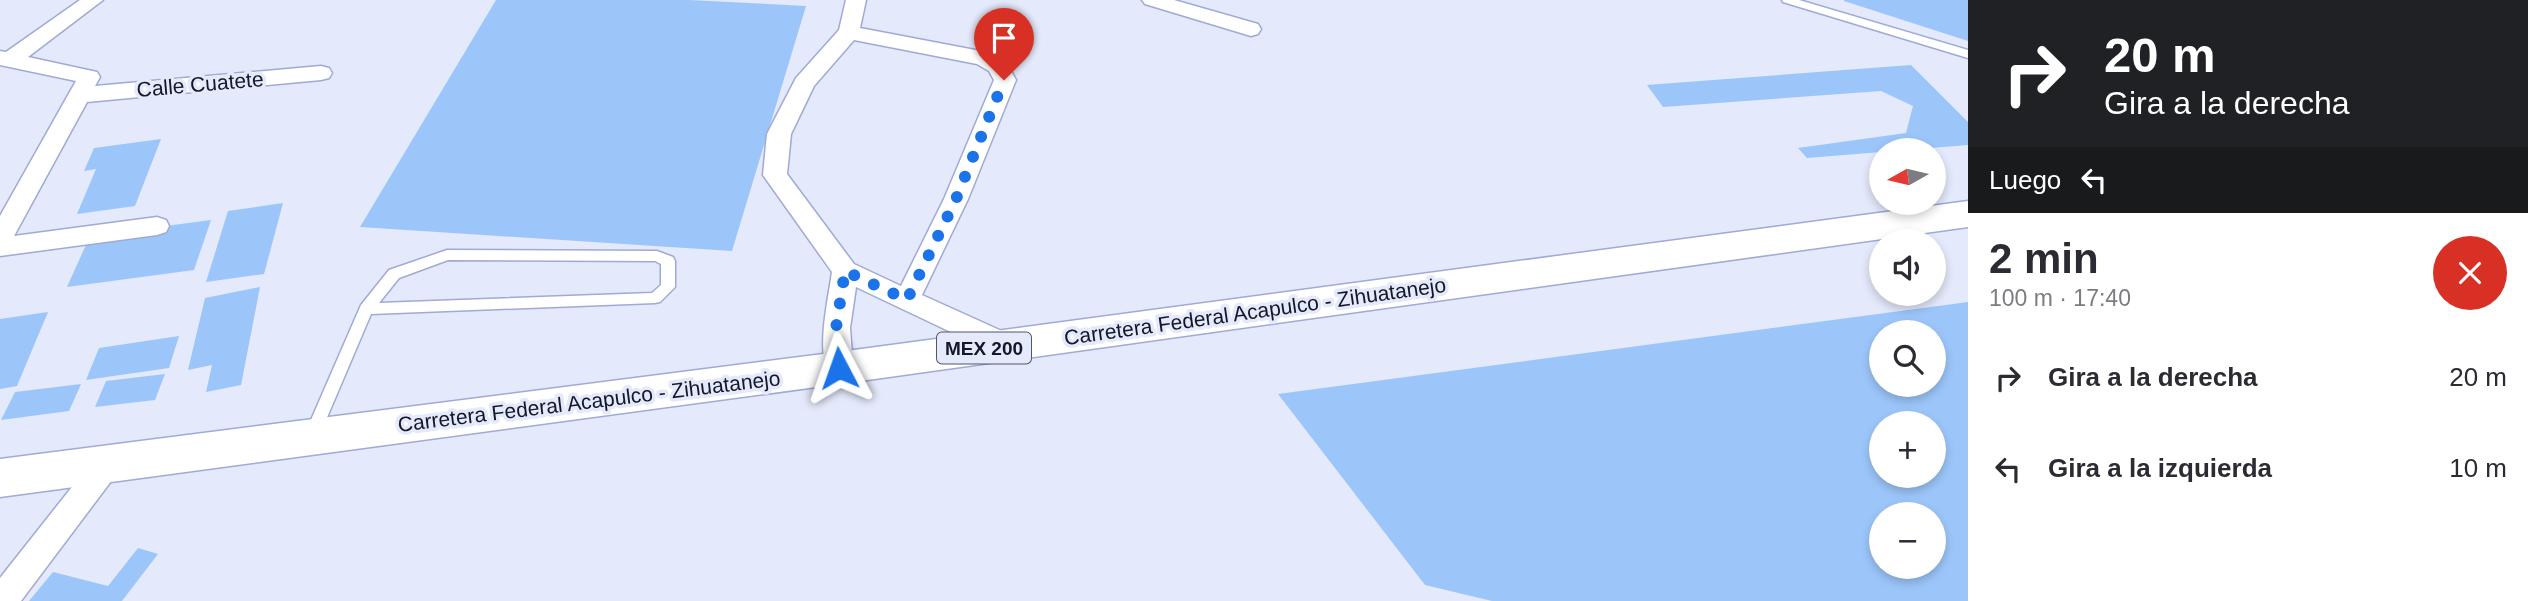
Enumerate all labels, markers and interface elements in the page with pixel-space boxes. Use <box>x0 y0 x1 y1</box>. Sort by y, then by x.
pin <box>974 8 1034 80</box>
icon: arrive <box>985 19 1023 57</box>
icon: right <box>1989 28 2080 119</box>
text: 20 m <box>2104 28 2216 82</box>
street label: Calle Cuatete <box>136 67 264 101</box>
text: Gira a la derecha <box>2104 85 2349 121</box>
north arrow <box>1869 138 1946 215</box>
map controls <box>1869 138 1946 579</box>
icon: left <box>2075 161 2113 199</box>
text: Luego <box>1989 165 2061 195</box>
button: sound <box>1869 229 1946 306</box>
text: 2 min <box>1989 235 2099 282</box>
button: close <box>2433 236 2507 310</box>
street label: Carretera Federal Acapulco - Zihuatanejo <box>1063 273 1447 349</box>
text: 100 m · 17:40 <box>1989 285 2131 311</box>
button: search <box>1869 320 1946 397</box>
position arrow <box>802 331 876 405</box>
road number: MEX 200 <box>937 332 1031 364</box>
icon: right <box>1989 359 2027 397</box>
text: Gira a la derecha <box>2048 362 2258 392</box>
text: 20 m <box>2449 362 2507 392</box>
street label: Carretera Federal Acapulco - Zihuatanejo <box>396 366 782 436</box>
button: + <box>1869 411 1946 488</box>
icon: left <box>1989 450 2027 488</box>
text: Gira a la izquierda <box>2048 453 2272 483</box>
text: 10 m <box>2449 453 2507 483</box>
button: − <box>1869 502 1946 579</box>

